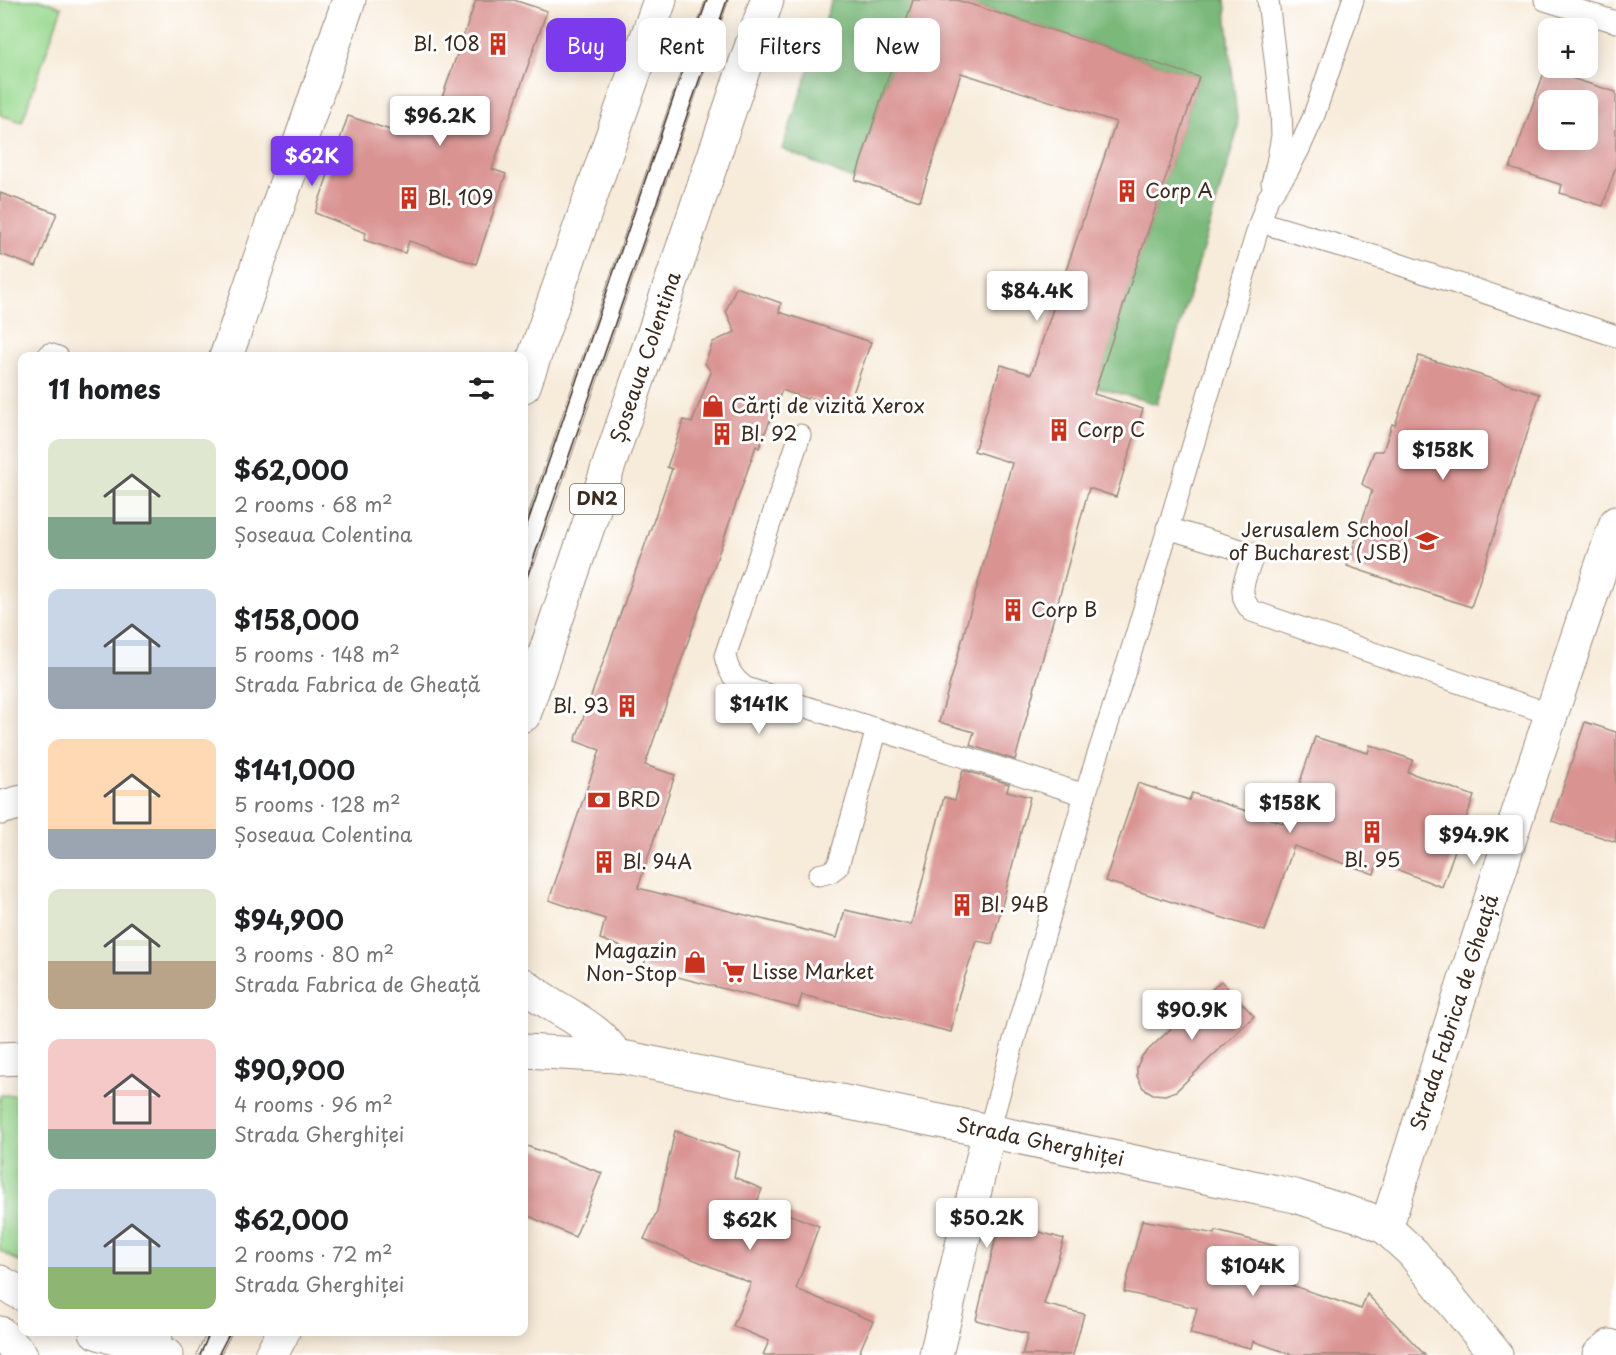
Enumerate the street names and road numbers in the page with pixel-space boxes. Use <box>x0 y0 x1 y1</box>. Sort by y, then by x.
street label: Șoseaua Colentina <box>602 267 688 446</box>
road number: DN2 <box>570 484 624 514</box>
street label: Strada Fabrica de Gheață <box>1402 890 1505 1134</box>
street label: Strada Gherghiței <box>954 1109 1127 1173</box>

